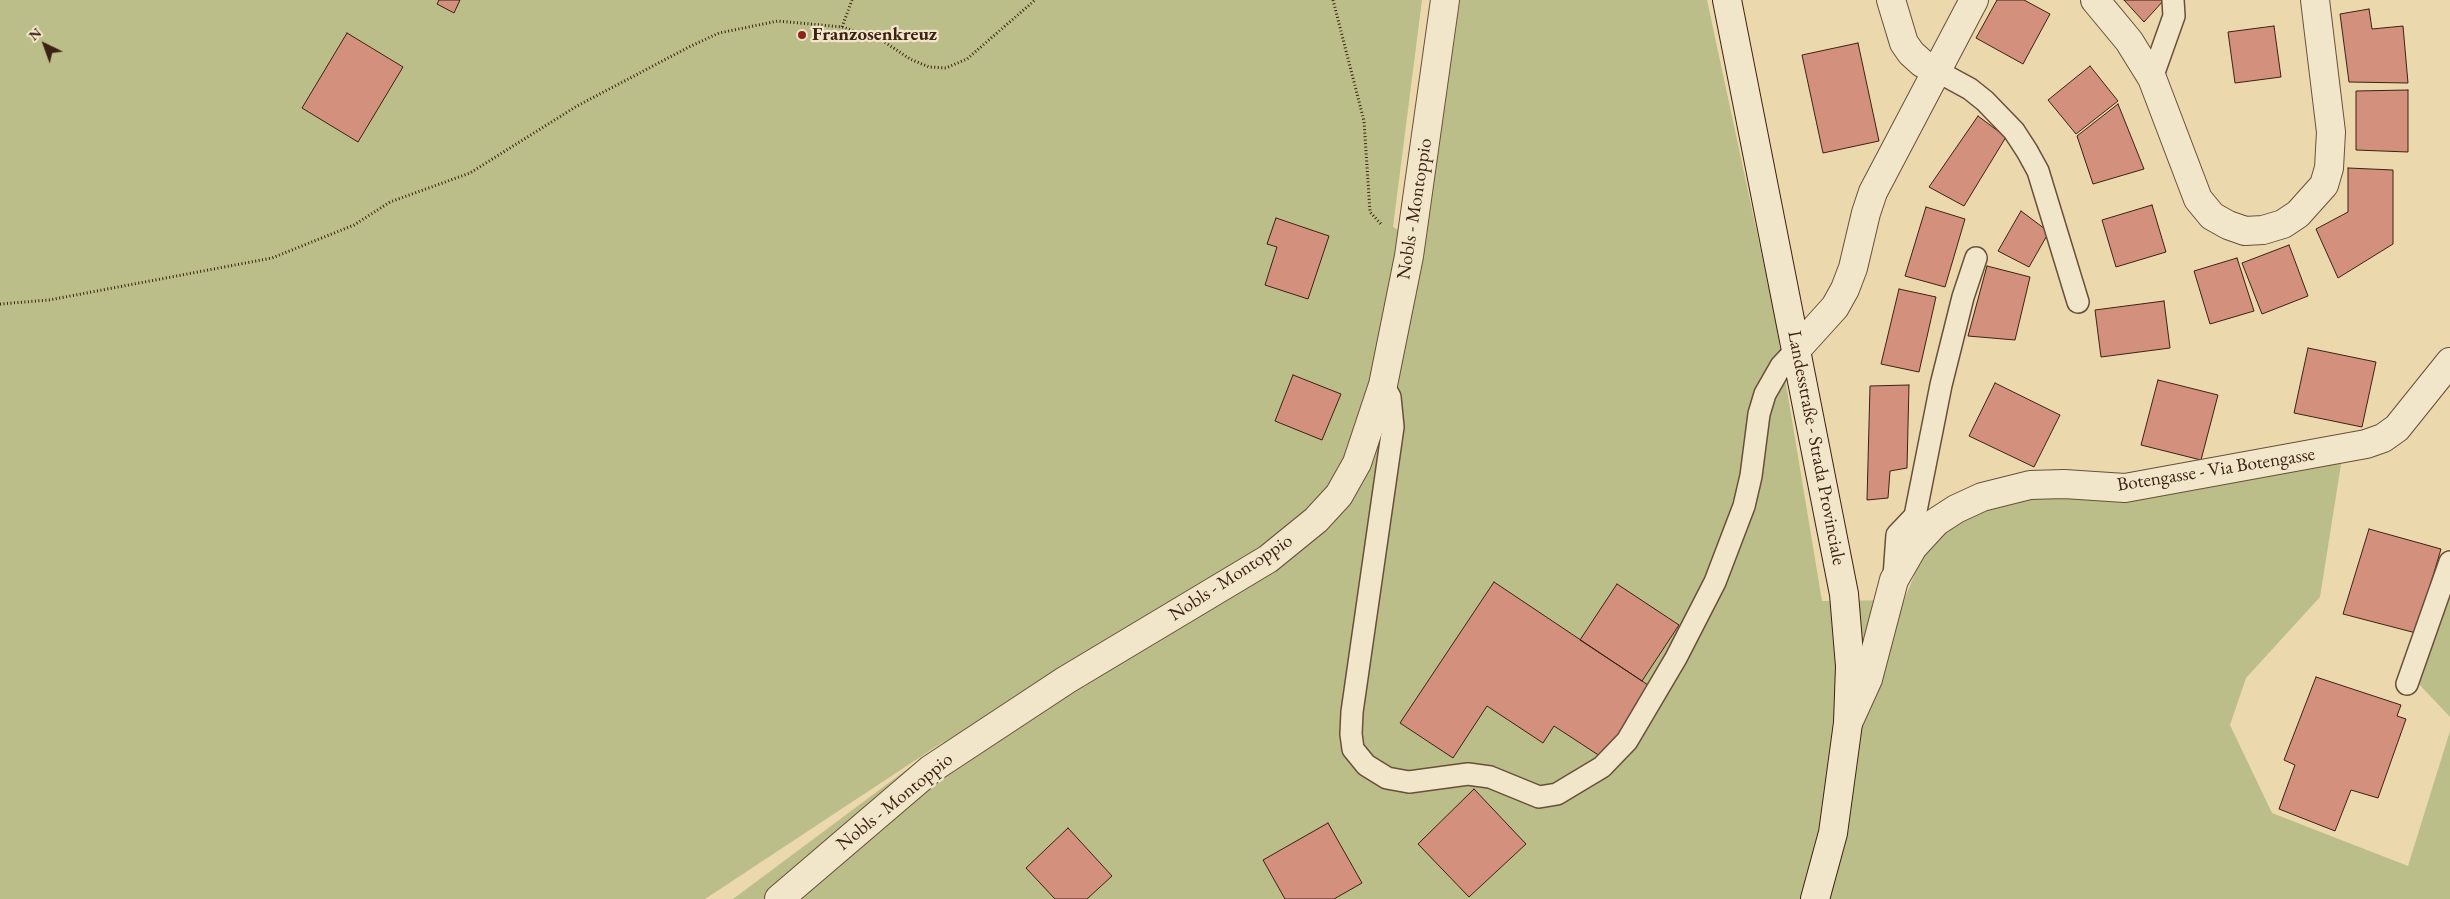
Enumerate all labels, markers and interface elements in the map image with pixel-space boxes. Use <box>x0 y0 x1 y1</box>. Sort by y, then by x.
north arrow <box>20 20 70 70</box>
text: N <box>25 23 45 44</box>
place label: Franzosenkreuz <box>812 24 937 46</box>
marker: Franzosenkreuz <box>796 29 808 41</box>
street label: Nobls - Montoppio <box>1393 137 1437 281</box>
street label: Landesstraße - Strada Provinciale <box>1782 329 1850 567</box>
street label: Botengasse - Via Botengasse <box>2115 443 2317 497</box>
street label: Nobls - Montoppio <box>1165 530 1297 626</box>
street label: Nobls - Montoppio <box>832 748 958 856</box>

